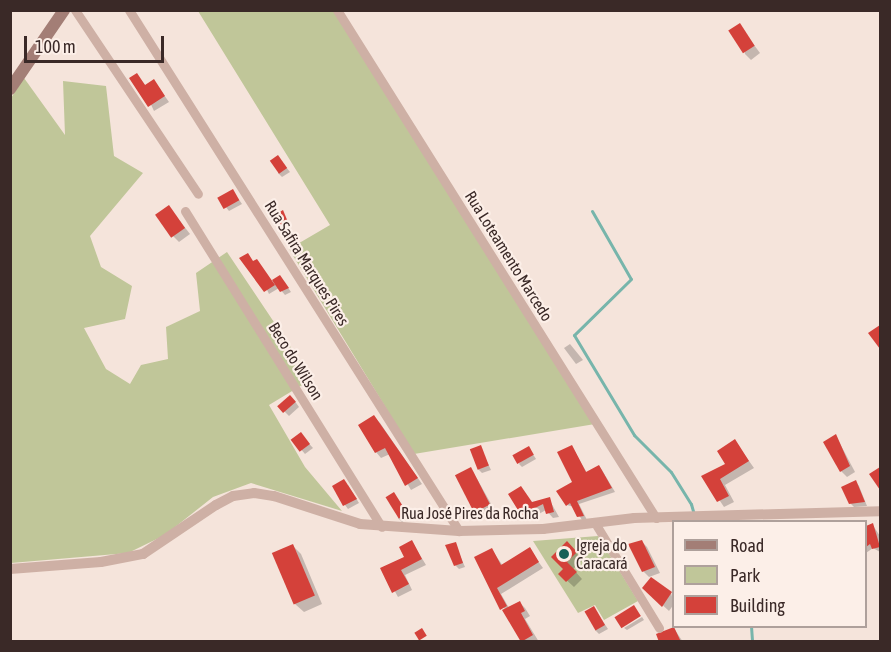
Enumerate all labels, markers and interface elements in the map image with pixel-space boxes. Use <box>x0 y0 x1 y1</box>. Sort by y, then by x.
scale bar <box>27 24 166 62</box>
text: 100 m <box>35 36 76 57</box>
street label: Rua Loteamento Marcedo <box>461 187 557 325</box>
street label: Rua Safira Marques Pires <box>261 197 353 329</box>
street label: Beco do Wilson <box>265 319 327 403</box>
street label: Rua José Pires da Rocha <box>401 503 539 523</box>
legend <box>672 520 867 628</box>
place label: Igreja do Caracará <box>576 535 628 573</box>
text: Road <box>730 535 764 556</box>
marker: Igreja do Caracará <box>557 547 571 561</box>
text: Park <box>730 565 760 586</box>
text: Building <box>730 595 785 616</box>

